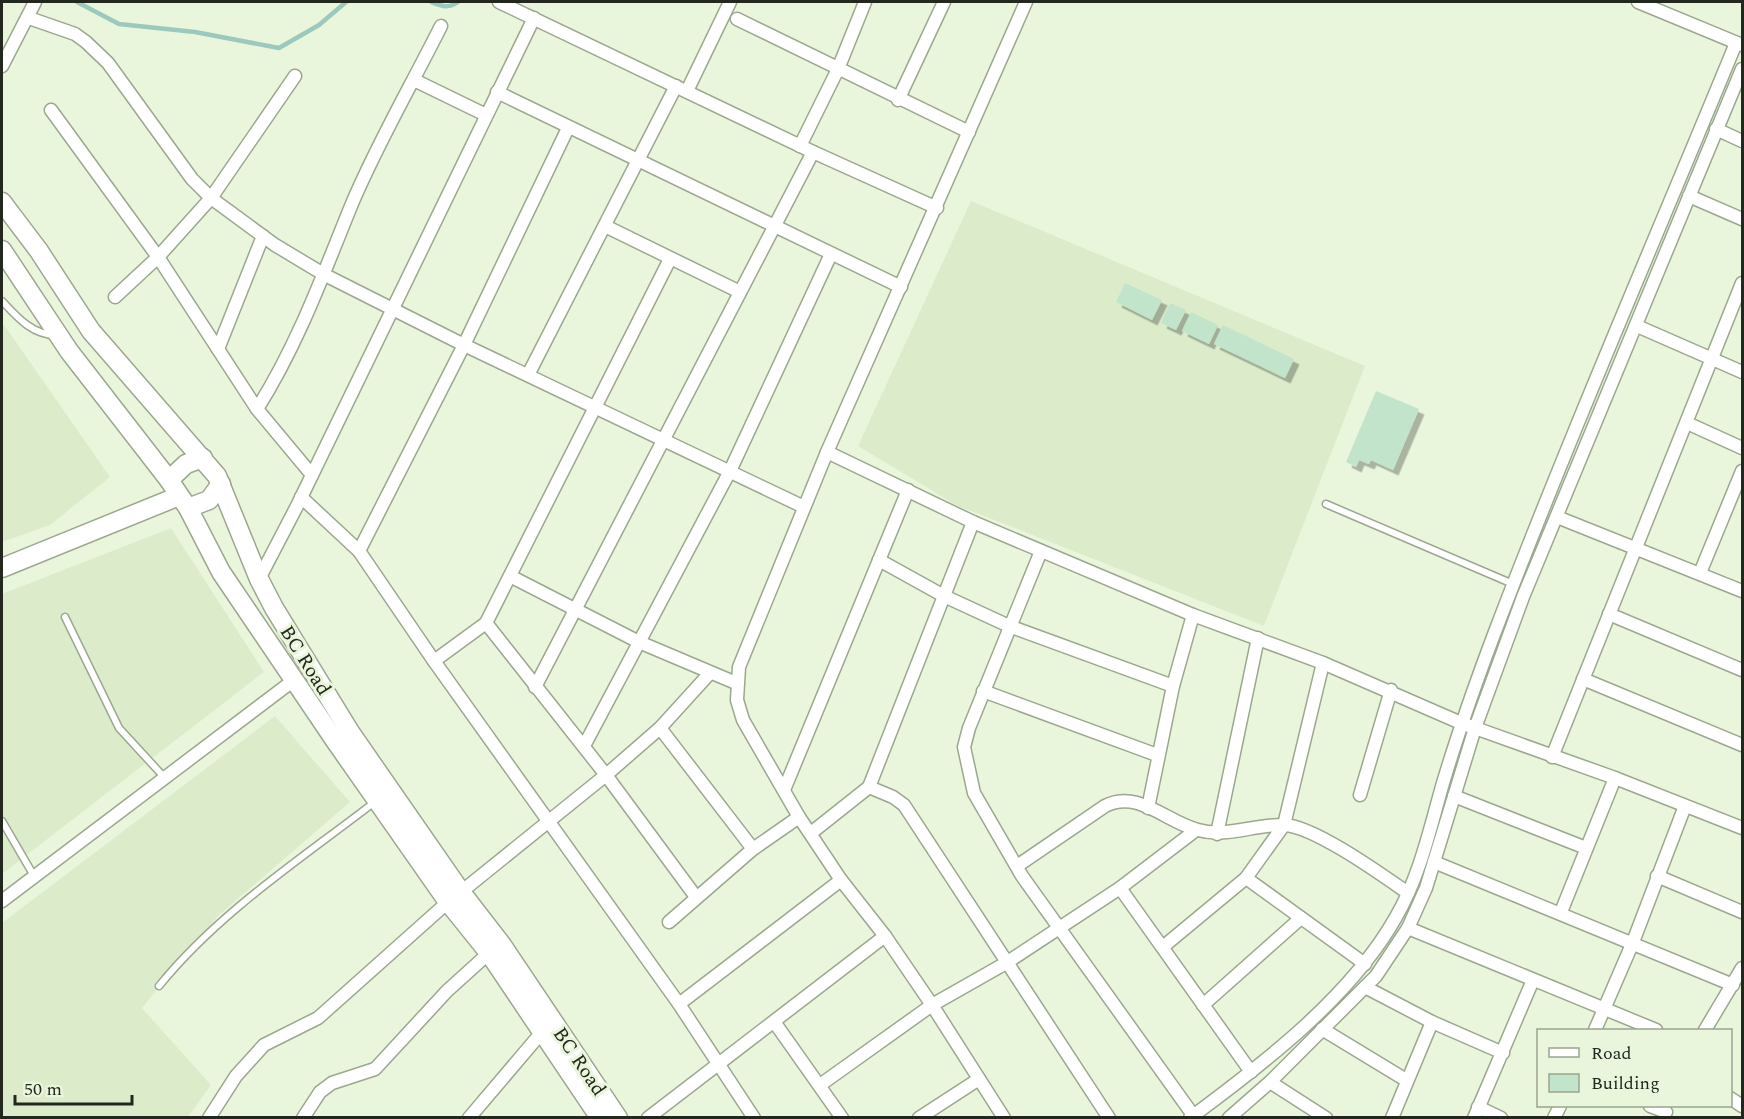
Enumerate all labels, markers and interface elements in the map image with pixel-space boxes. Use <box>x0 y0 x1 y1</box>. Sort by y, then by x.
street label: BC Road <box>272 620 338 701</box>
street label: BC Road <box>545 1021 613 1102</box>
legend <box>1537 1029 1732 1107</box>
text: Road <box>1591 1040 1632 1067</box>
scale bar <box>15 1068 132 1106</box>
text: Building <box>1591 1070 1660 1097</box>
text: 50 m <box>24 1076 62 1103</box>

